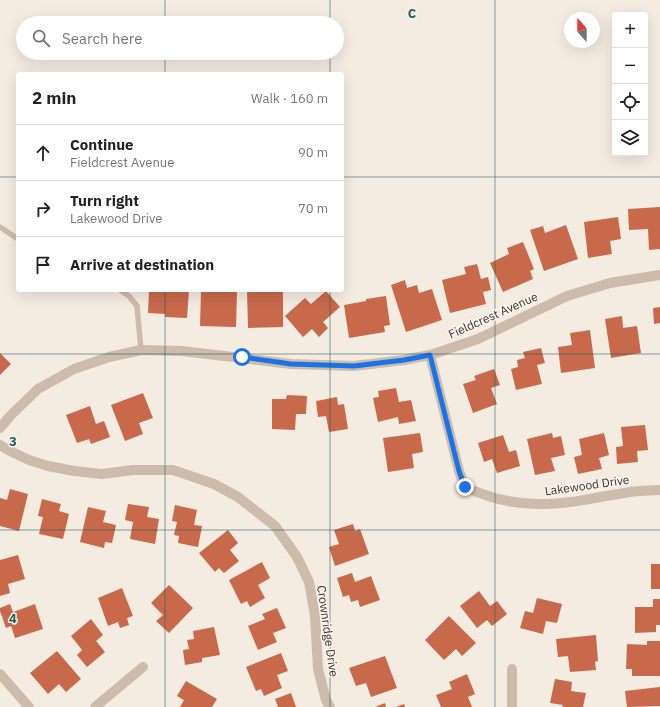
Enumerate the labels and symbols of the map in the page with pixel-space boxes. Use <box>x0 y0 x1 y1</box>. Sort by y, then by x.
text: C <box>408 5 417 22</box>
north arrow <box>564 12 600 48</box>
street label: Fieldcrest Avenue <box>446 288 540 341</box>
route start <box>233 348 251 366</box>
text: 3 <box>9 433 17 450</box>
street label: Lakewood Drive <box>544 472 631 498</box>
route end <box>456 478 474 496</box>
street label: Crownridge Drive <box>314 584 342 678</box>
text: 4 <box>9 610 17 627</box>

